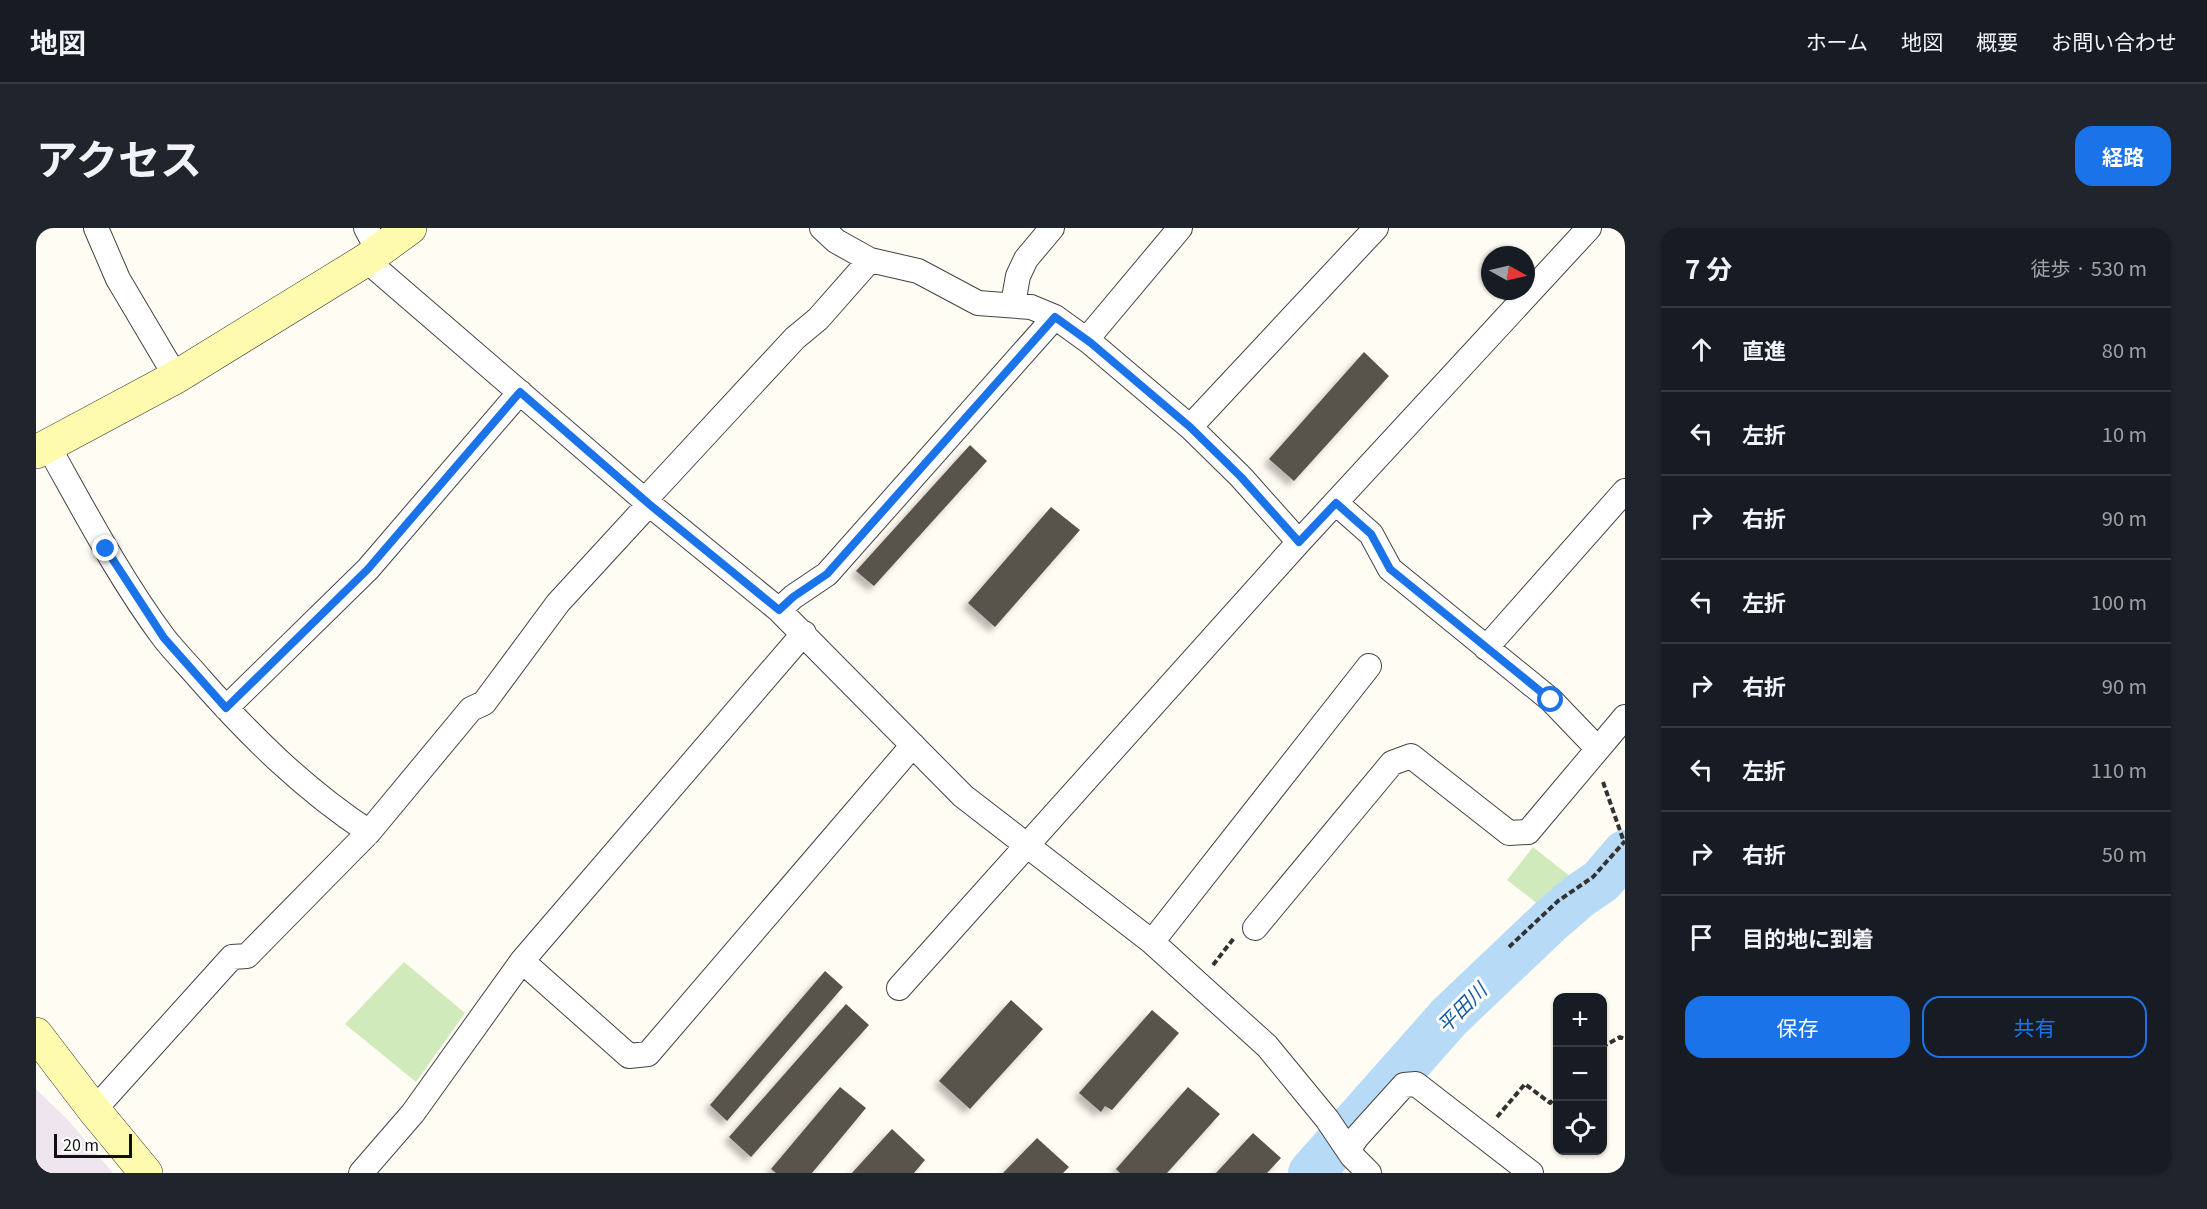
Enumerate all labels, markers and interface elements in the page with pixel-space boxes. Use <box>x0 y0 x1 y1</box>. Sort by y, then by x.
text: 地図 <box>30 21 86 61</box>
text: ホーム <box>1806 26 1868 56</box>
text: 地図 <box>1901 26 1943 56</box>
text: 概要 <box>1976 26 2018 56</box>
text: お問い合わせ <box>2051 26 2177 56</box>
text: アクセス <box>36 126 202 187</box>
button: 経路 <box>2075 126 2171 186</box>
north arrow <box>1481 246 1535 300</box>
text: 7 分 <box>1685 249 1732 286</box>
text: 徒歩 · 530 m <box>2031 253 2147 282</box>
icon: ahead <box>1685 333 1718 366</box>
text: 直進 <box>1742 333 1786 365</box>
text: 80 m <box>2102 335 2147 364</box>
icon: left <box>1685 417 1718 450</box>
text: 左折 <box>1742 417 1786 449</box>
text: 10 m <box>2102 419 2147 448</box>
icon: right <box>1685 501 1718 534</box>
text: 右折 <box>1742 501 1786 533</box>
text: 90 m <box>2102 503 2147 532</box>
route end <box>92 535 118 561</box>
icon: left <box>1685 585 1718 618</box>
text: 左折 <box>1742 585 1786 617</box>
text: 100 m <box>2091 587 2147 616</box>
icon: right <box>1685 669 1718 702</box>
text: 右折 <box>1742 669 1786 701</box>
text: 90 m <box>2102 671 2147 700</box>
route start <box>1537 686 1563 712</box>
icon: left <box>1685 753 1718 786</box>
text: 左折 <box>1742 753 1786 785</box>
text: 110 m <box>2091 755 2147 784</box>
icon: right <box>1685 837 1718 870</box>
text: 右折 <box>1742 837 1786 869</box>
text: 50 m <box>2102 839 2147 868</box>
icon: arrive <box>1685 921 1718 954</box>
text: 目的地に到着 <box>1742 921 1874 953</box>
water label: 平田川 <box>1430 974 1494 1038</box>
map controls <box>1553 993 1607 1155</box>
button: + <box>1553 993 1607 1047</box>
button: 保存 <box>1685 996 1910 1058</box>
button: 共有 <box>1922 996 2147 1058</box>
button: − <box>1553 1047 1607 1101</box>
button: locate <box>1553 1101 1607 1155</box>
scale bar <box>54 1131 132 1158</box>
text: 20 m <box>63 1132 99 1156</box>

